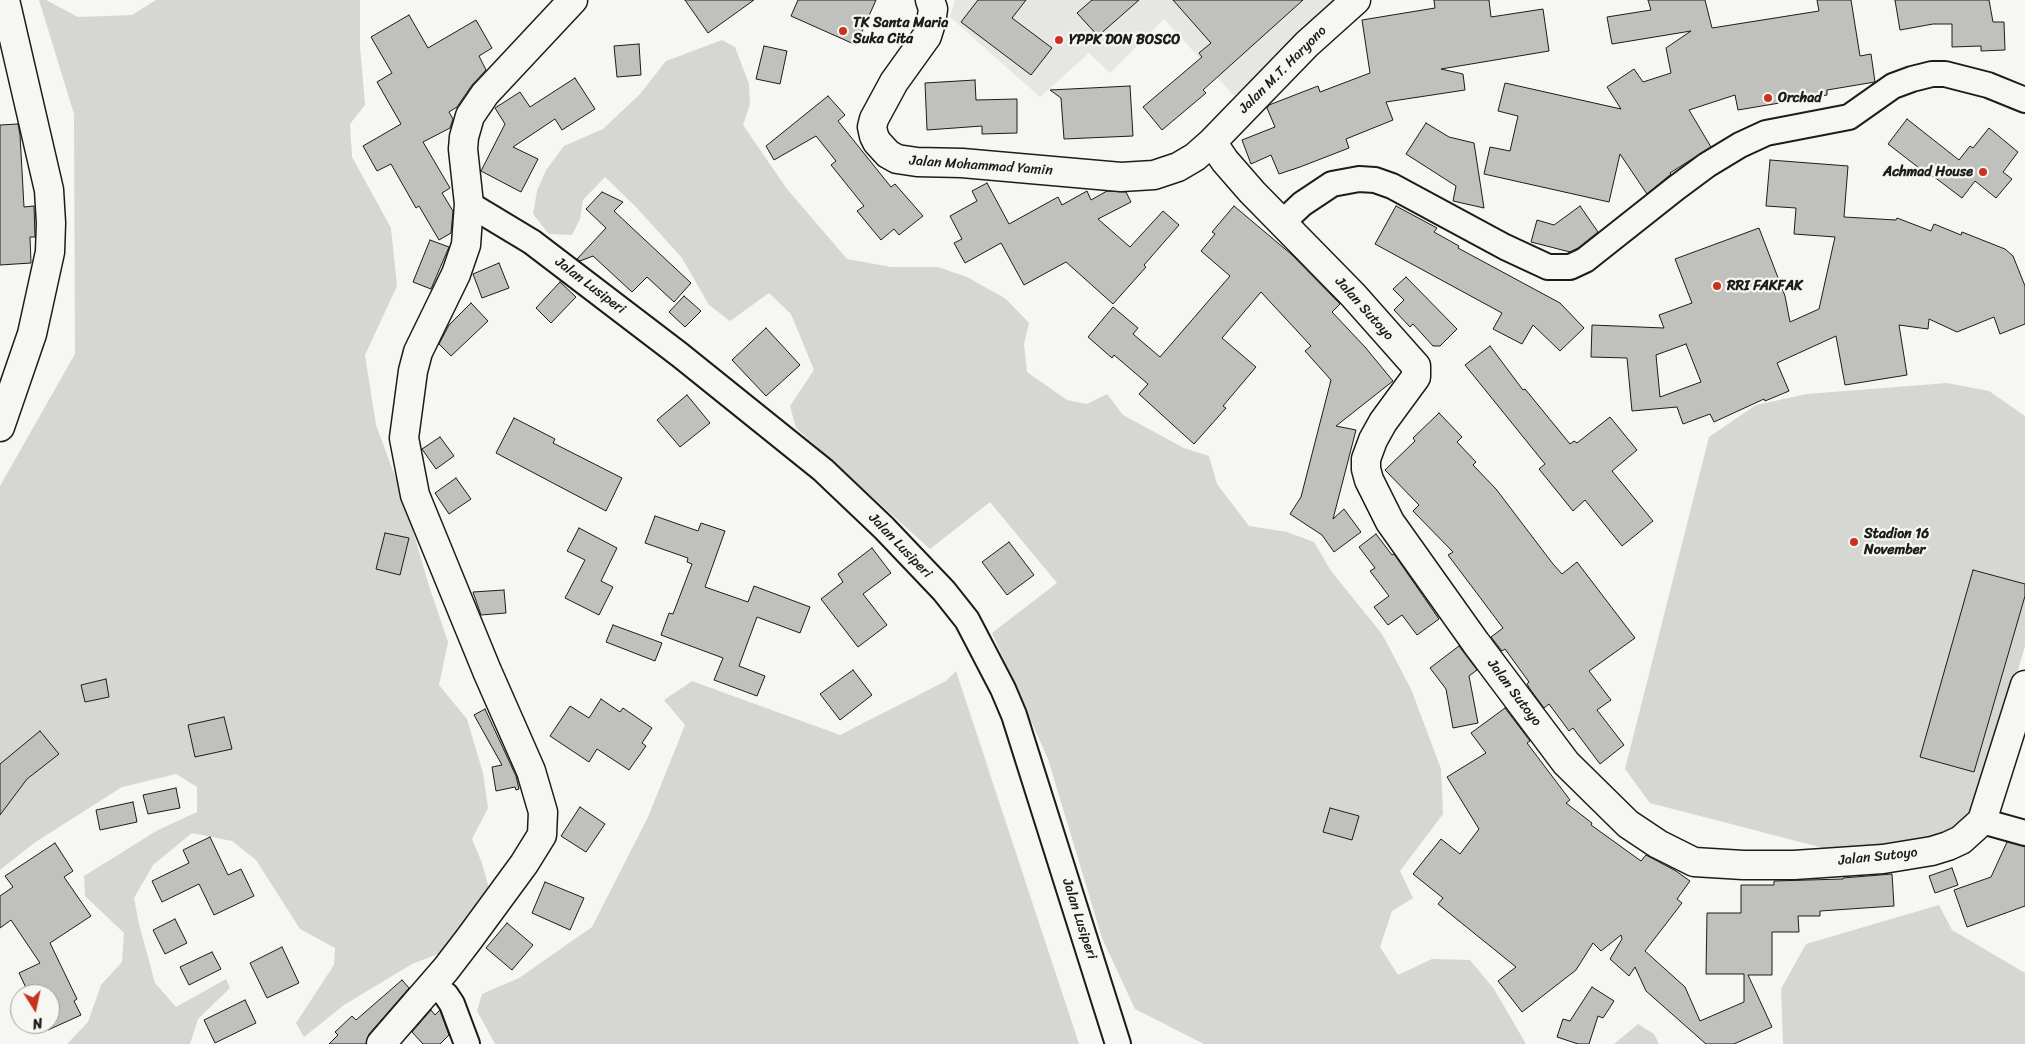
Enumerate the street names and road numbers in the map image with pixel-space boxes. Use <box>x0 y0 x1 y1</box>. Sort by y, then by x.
street label: Jalan M.T. Haryono <box>1236 23 1330 117</box>
street label: Jalan Mohammad Yamin <box>909 153 1053 179</box>
street label: Jalan Lusiperi <box>551 254 629 318</box>
street label: Jalan Sutoyo <box>1331 274 1397 344</box>
street label: Jalan Lusiperi <box>865 510 935 582</box>
street label: Jalan Sutoyo <box>1483 656 1545 730</box>
street label: Jalan Sutoyo <box>1838 844 1918 870</box>
street label: Jalan Lusiperi <box>1058 877 1100 961</box>

